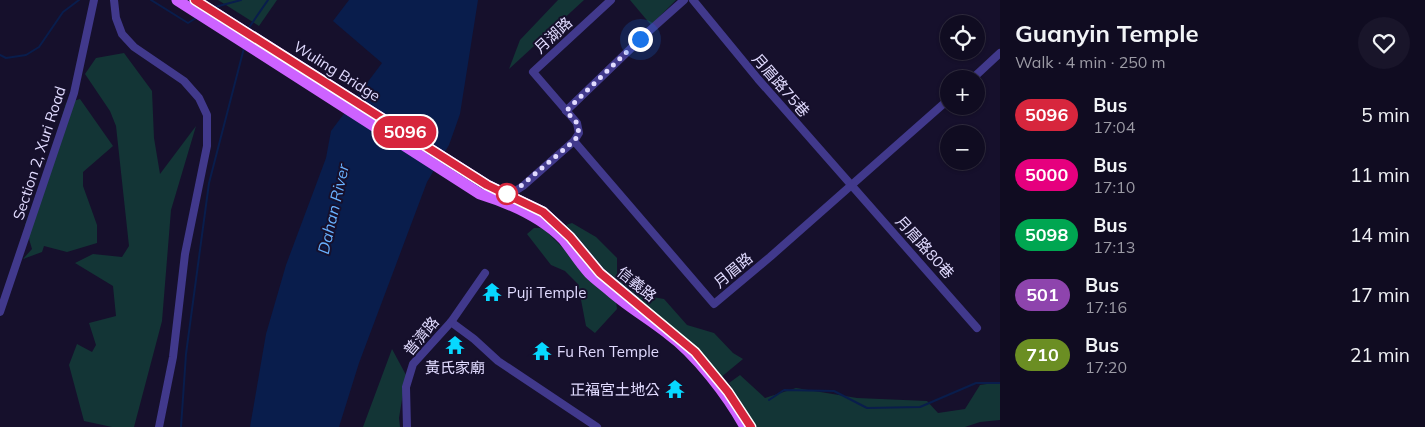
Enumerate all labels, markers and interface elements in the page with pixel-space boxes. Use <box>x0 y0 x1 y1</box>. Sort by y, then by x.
street label: 月湖路 <box>530 13 576 57</box>
map controls <box>940 15 985 170</box>
button: locate <box>940 15 985 60</box>
button: heart <box>1358 17 1410 69</box>
text: Guanyin Temple <box>1015 18 1199 48</box>
your location <box>628 27 653 52</box>
street label: Wuling Bridge <box>290 37 384 105</box>
street label: 月眉路75巷 <box>748 49 814 121</box>
text: Walk · 4 min · 250 m <box>1015 52 1166 72</box>
button: + <box>940 70 985 115</box>
street label: Section 2, Xuri Road <box>8 84 70 222</box>
text: Bus <box>1093 93 1127 117</box>
text: 5096 <box>1025 103 1068 126</box>
text: 5 min <box>1361 103 1410 127</box>
line badge: 5096 <box>370 116 440 148</box>
text: 17:04 <box>1093 117 1135 137</box>
text: 5096 <box>383 120 427 143</box>
button: − <box>940 125 985 170</box>
text: Bus <box>1093 153 1127 177</box>
water label: Dahan River <box>313 161 353 256</box>
text: 5000 <box>1025 163 1068 186</box>
text: 11 min <box>1350 163 1410 187</box>
text: 17:10 <box>1093 177 1135 197</box>
unlabelled marker <box>496 183 518 205</box>
street label: 月眉路80巷 <box>892 212 958 282</box>
text: Bus <box>1093 213 1127 237</box>
text: 5098 <box>1025 223 1068 246</box>
text: 14 min <box>1350 223 1410 247</box>
text: 17:13 <box>1093 237 1135 257</box>
street label: 月眉路 <box>710 248 756 292</box>
street label: 信義路 <box>614 262 660 306</box>
text: Bus <box>1085 273 1119 297</box>
temple icon: Puji Temple <box>481 281 503 303</box>
place label: Puji Temple <box>507 283 586 302</box>
text: 501 <box>1026 283 1059 306</box>
text: 17 min <box>1350 283 1410 307</box>
text: 17:16 <box>1085 297 1127 317</box>
street label: 普濟路 <box>399 313 443 359</box>
text: Bus <box>1085 333 1119 357</box>
temple icon: 黃氏家廟 <box>444 334 466 356</box>
temple icon: Fu Ren Temple <box>531 340 553 362</box>
place label: Fu Ren Temple <box>557 342 659 361</box>
text: 710 <box>1026 343 1059 366</box>
text: 21 min <box>1350 343 1410 367</box>
text: 17:20 <box>1085 357 1127 377</box>
place label: 黃氏家廟 <box>425 358 485 377</box>
temple icon: 正福宮土地公 <box>664 378 686 400</box>
place label: 正福宮土地公 <box>570 380 660 399</box>

